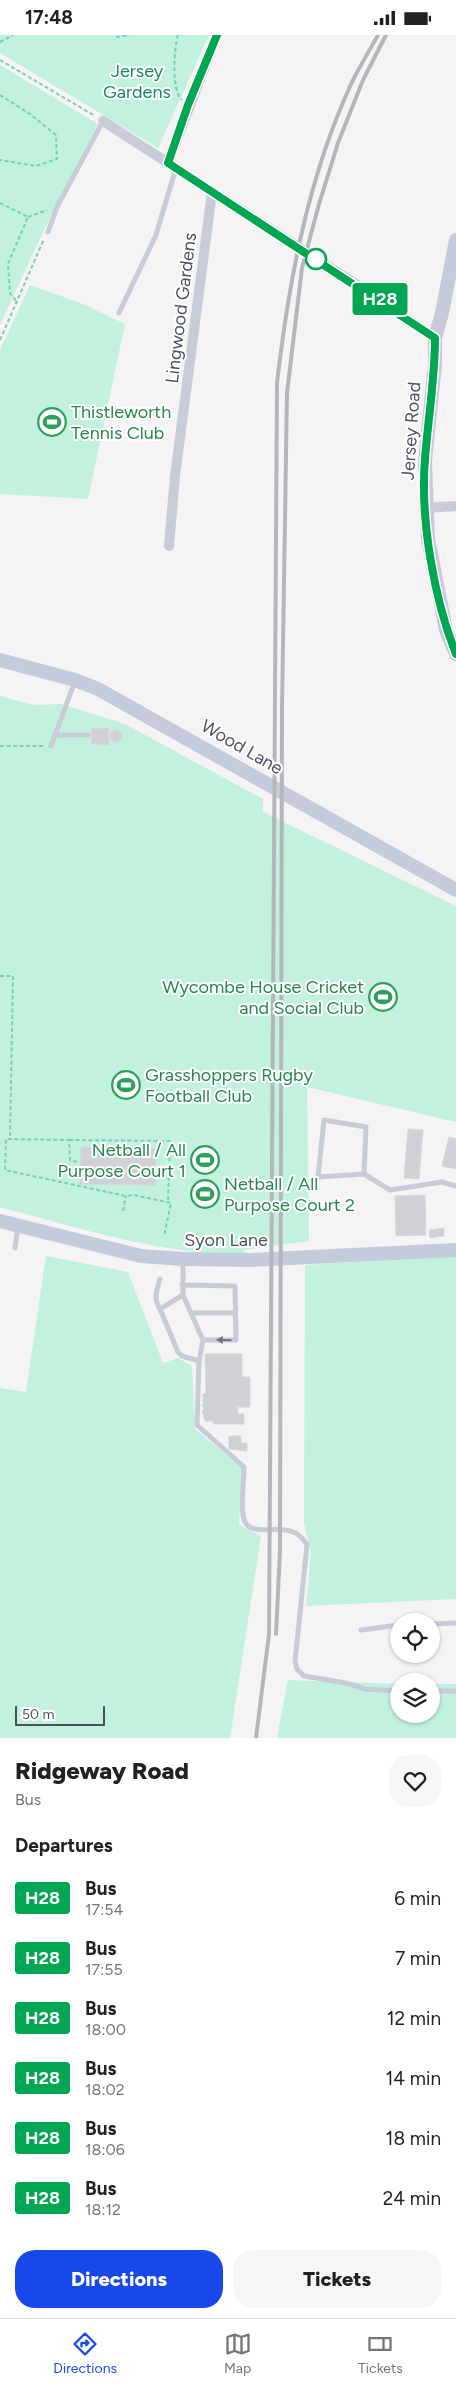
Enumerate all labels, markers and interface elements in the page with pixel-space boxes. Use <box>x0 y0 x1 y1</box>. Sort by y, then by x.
text: 17:48 <box>25 6 73 29</box>
park label: Jersey Gardens <box>103 60 171 103</box>
street label: Lingwood Gardens <box>161 231 201 385</box>
unlabelled marker <box>305 248 327 270</box>
line badge: H28 <box>351 283 409 315</box>
text: H28 <box>363 288 397 310</box>
street label: Jersey Road <box>397 381 425 481</box>
place label: Thistleworth Tennis Club <box>71 401 171 444</box>
sports icon: Thistleworth Tennis Club <box>37 407 67 437</box>
street label: Wood Lane <box>197 715 287 779</box>
place label: Wycombe House Cricket and Social Club <box>162 976 364 1019</box>
sports icon: Wycombe House Cricket and Social Club <box>368 982 398 1012</box>
place label: Grasshoppers Rugby Football Club <box>145 1064 313 1107</box>
sports icon: Grasshoppers Rugby Football Club <box>111 1070 141 1100</box>
place label: Netball / All Purpose Court 1 <box>58 1139 186 1182</box>
sports icon: Netball / All Purpose Court 1 <box>190 1145 220 1175</box>
place label: Netball / All Purpose Court 2 <box>224 1173 355 1216</box>
sports icon: Netball / All Purpose Court 2 <box>190 1179 220 1209</box>
street label: Syon Lane <box>184 1229 268 1251</box>
one-way arrow <box>216 1336 232 1344</box>
map controls <box>390 1613 440 1723</box>
button: locate <box>390 1613 440 1663</box>
button: layers <box>390 1673 440 1723</box>
scale bar <box>15 1703 105 1726</box>
text: 50 m <box>22 1706 54 1723</box>
button: heart <box>389 1755 441 1807</box>
text: Ridgeway Road <box>15 1756 189 1785</box>
text: Bus <box>15 1790 41 1809</box>
text: Departures <box>15 1834 113 1857</box>
text: Bus <box>85 1877 116 1900</box>
text: H28 <box>25 1887 60 1909</box>
text: 6 min <box>394 1887 441 1910</box>
text: 17:54 <box>85 1900 123 1919</box>
text: Bus <box>85 1937 116 1960</box>
text: H28 <box>25 1947 60 1969</box>
text: 7 min <box>395 1947 441 1970</box>
text: 17:55 <box>85 1960 123 1979</box>
text: Bus <box>85 1997 116 2020</box>
text: H28 <box>25 2007 60 2029</box>
text: 12 min <box>387 2007 441 2030</box>
text: 18:00 <box>85 2020 126 2039</box>
text: Bus <box>85 2057 116 2080</box>
text: H28 <box>25 2067 60 2089</box>
text: 14 min <box>385 2067 441 2090</box>
text: 18:02 <box>85 2080 125 2099</box>
text: Bus <box>85 2117 116 2140</box>
text: H28 <box>25 2127 60 2149</box>
text: 18 min <box>386 2127 441 2150</box>
text: 18:06 <box>85 2140 125 2159</box>
text: Bus <box>85 2177 116 2200</box>
text: H28 <box>25 2187 60 2209</box>
text: 24 min <box>383 2187 441 2210</box>
text: 18:12 <box>85 2200 121 2219</box>
button: Directions <box>15 2250 223 2308</box>
button: Tickets <box>233 2250 441 2308</box>
tab: Directions <box>53 2330 117 2377</box>
tab: Map <box>224 2330 252 2377</box>
tab: Tickets <box>358 2330 403 2377</box>

